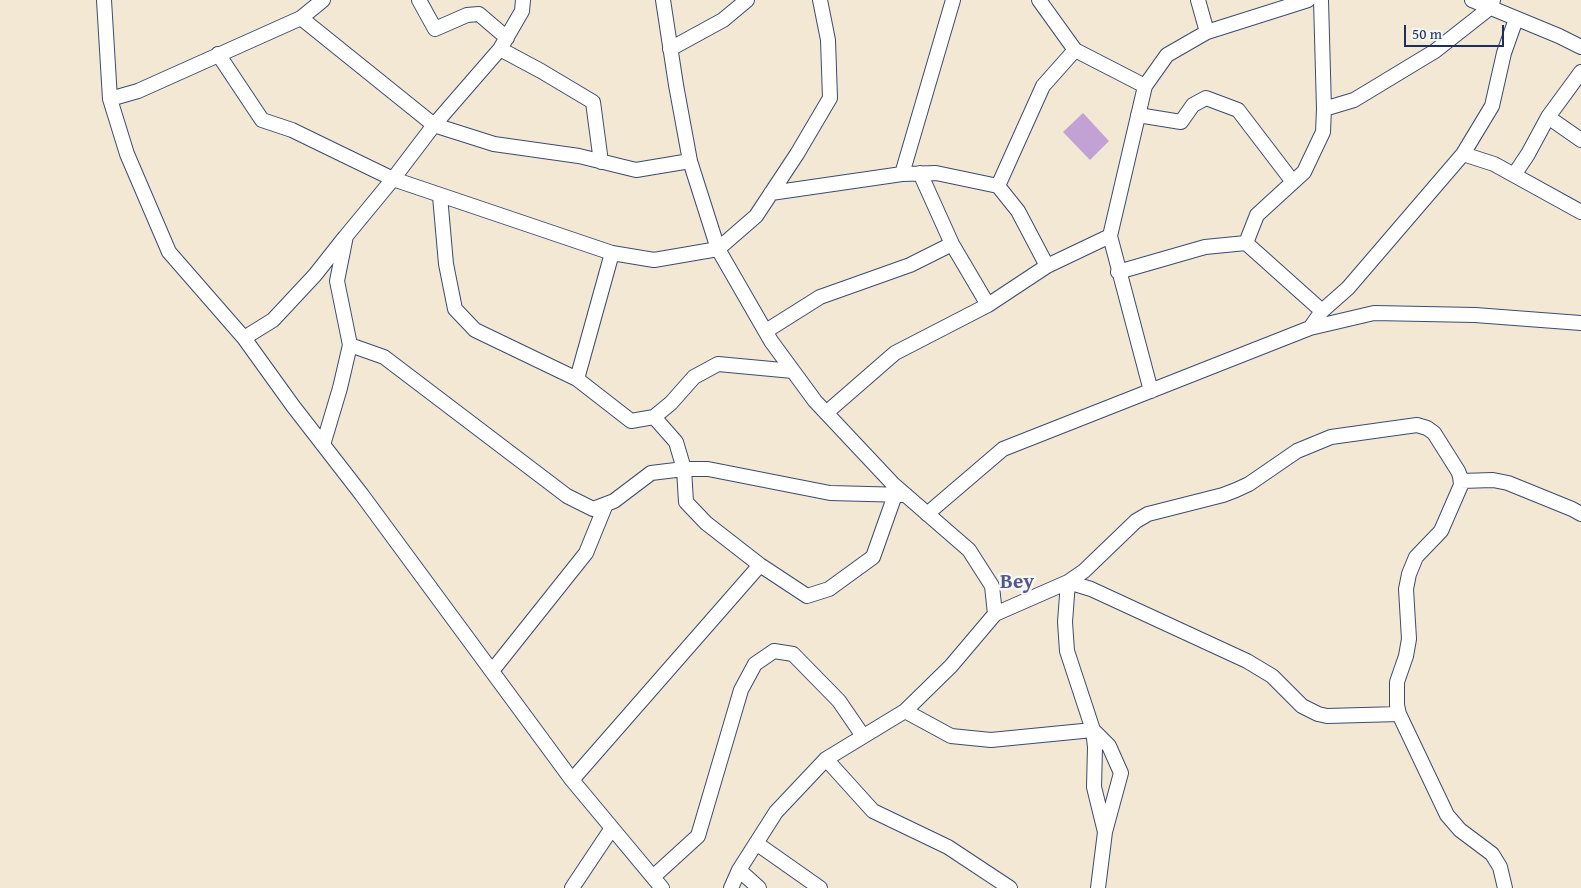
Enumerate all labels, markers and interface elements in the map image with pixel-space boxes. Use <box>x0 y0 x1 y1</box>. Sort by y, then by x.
scale bar <box>1406 15 1506 47</box>
text: 50 m <box>1412 23 1442 44</box>
district label: Bey <box>1000 570 1034 596</box>

